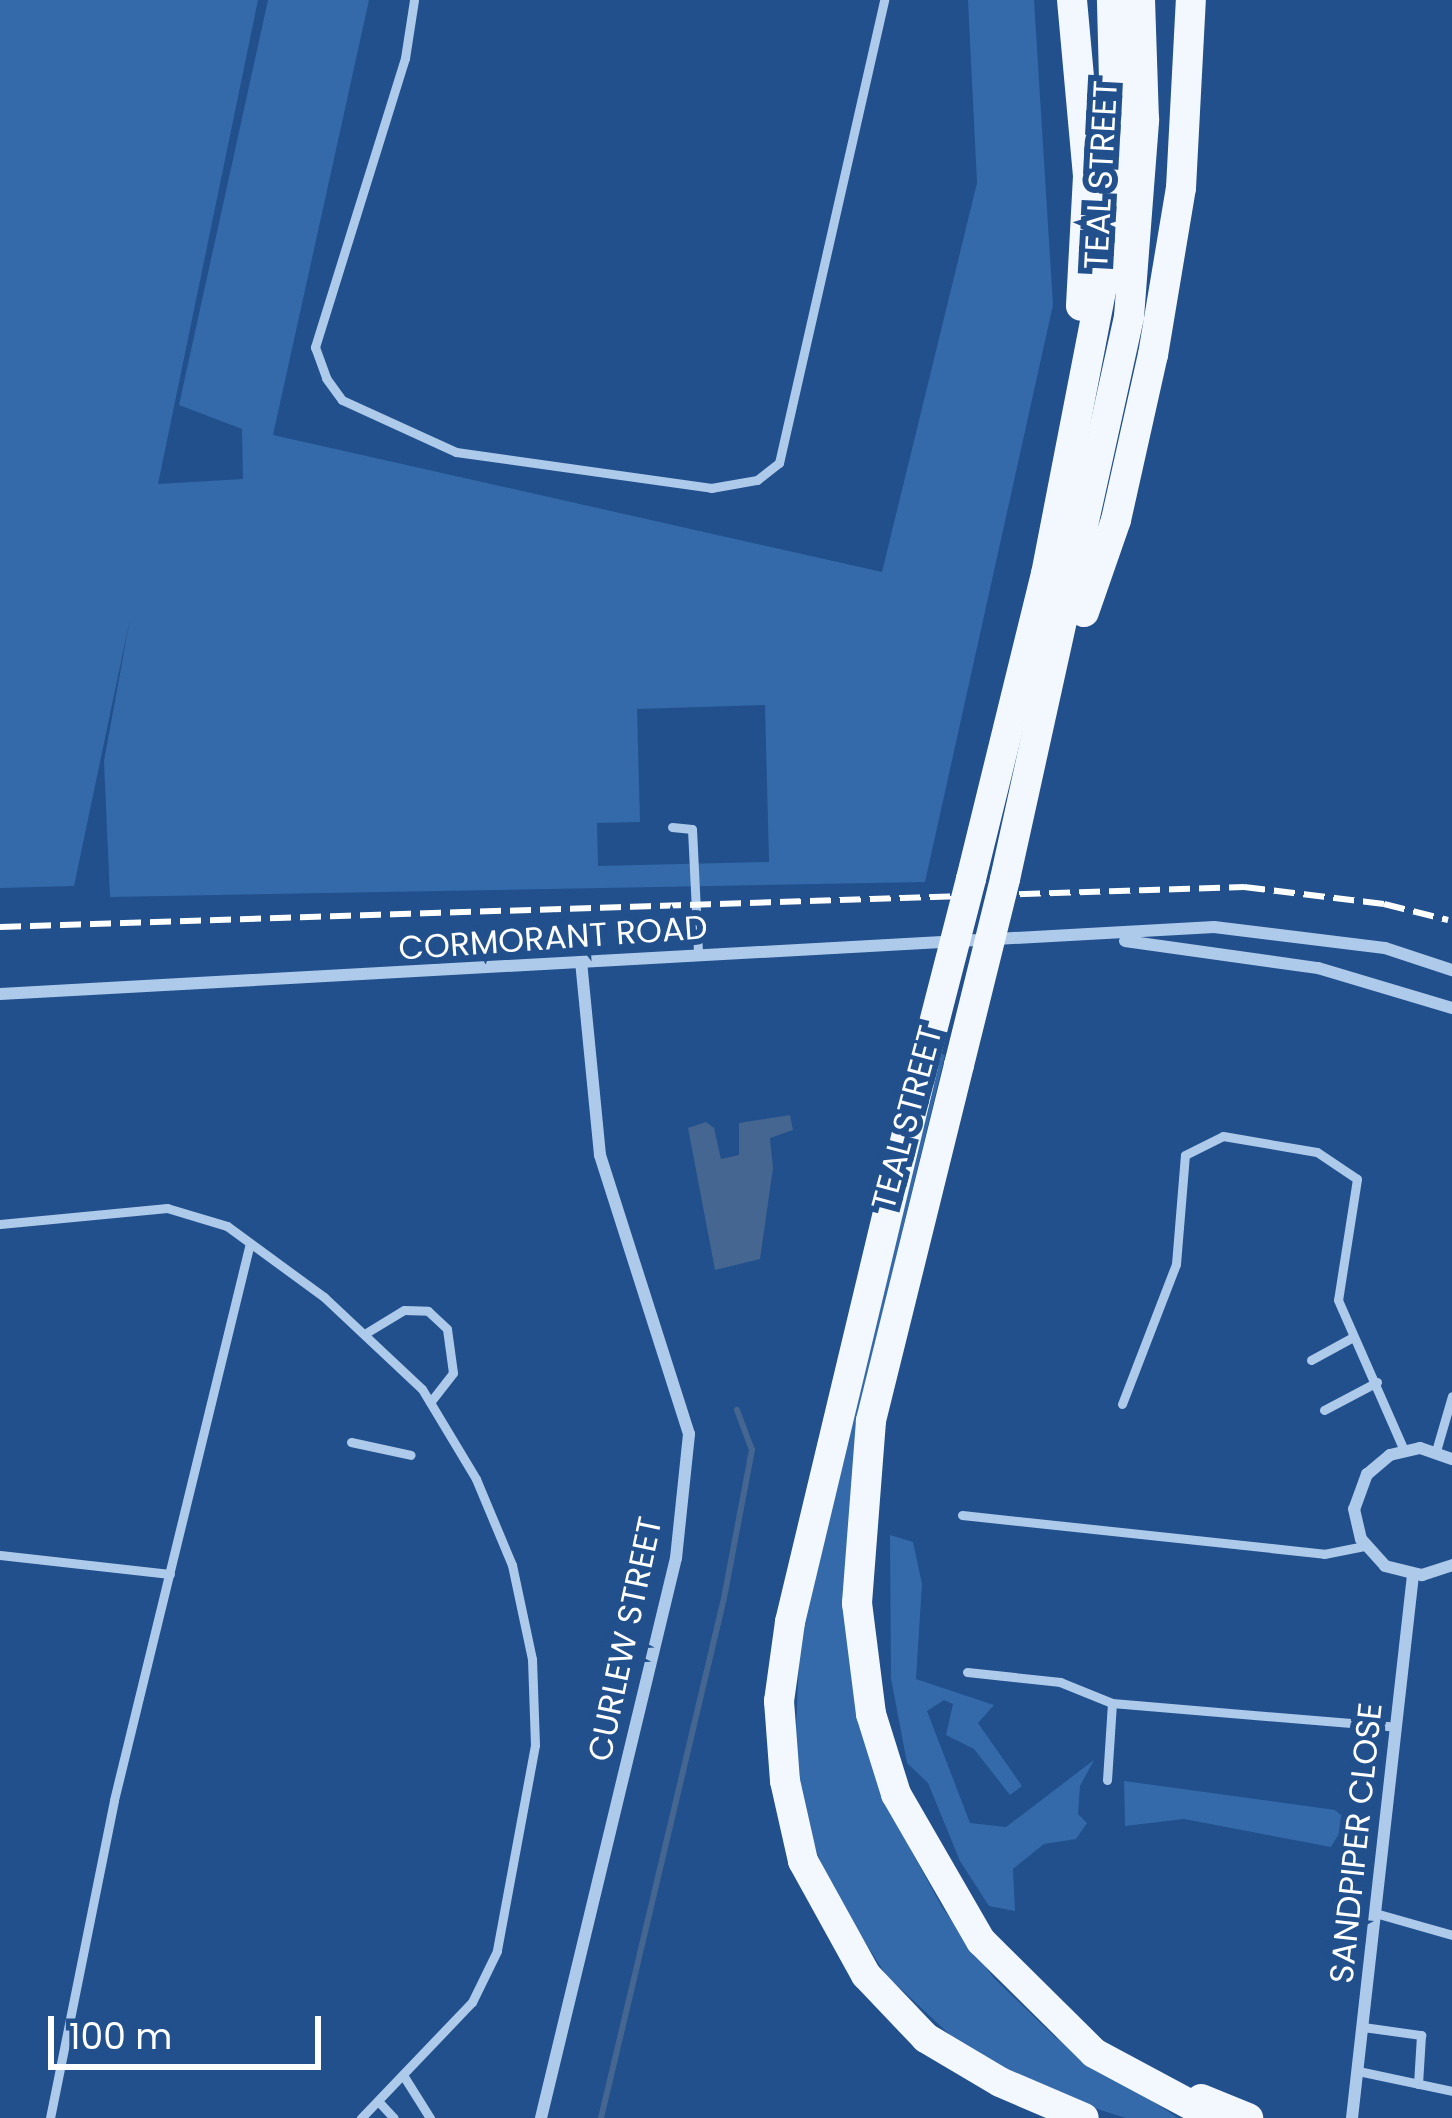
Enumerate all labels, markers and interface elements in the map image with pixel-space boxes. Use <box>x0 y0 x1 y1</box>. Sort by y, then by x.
street label: TEAL STREET <box>1076 80 1126 270</box>
street label: CORMORANT ROAD <box>397 907 709 969</box>
street label: TEAL STREET <box>863 1022 951 1214</box>
street label: CURLEW STREET <box>580 1513 670 1765</box>
street label: SANDPIPER CLOSE <box>1322 1701 1390 1985</box>
scale bar <box>54 1992 327 2066</box>
text: 100 m <box>69 2011 172 2062</box>

